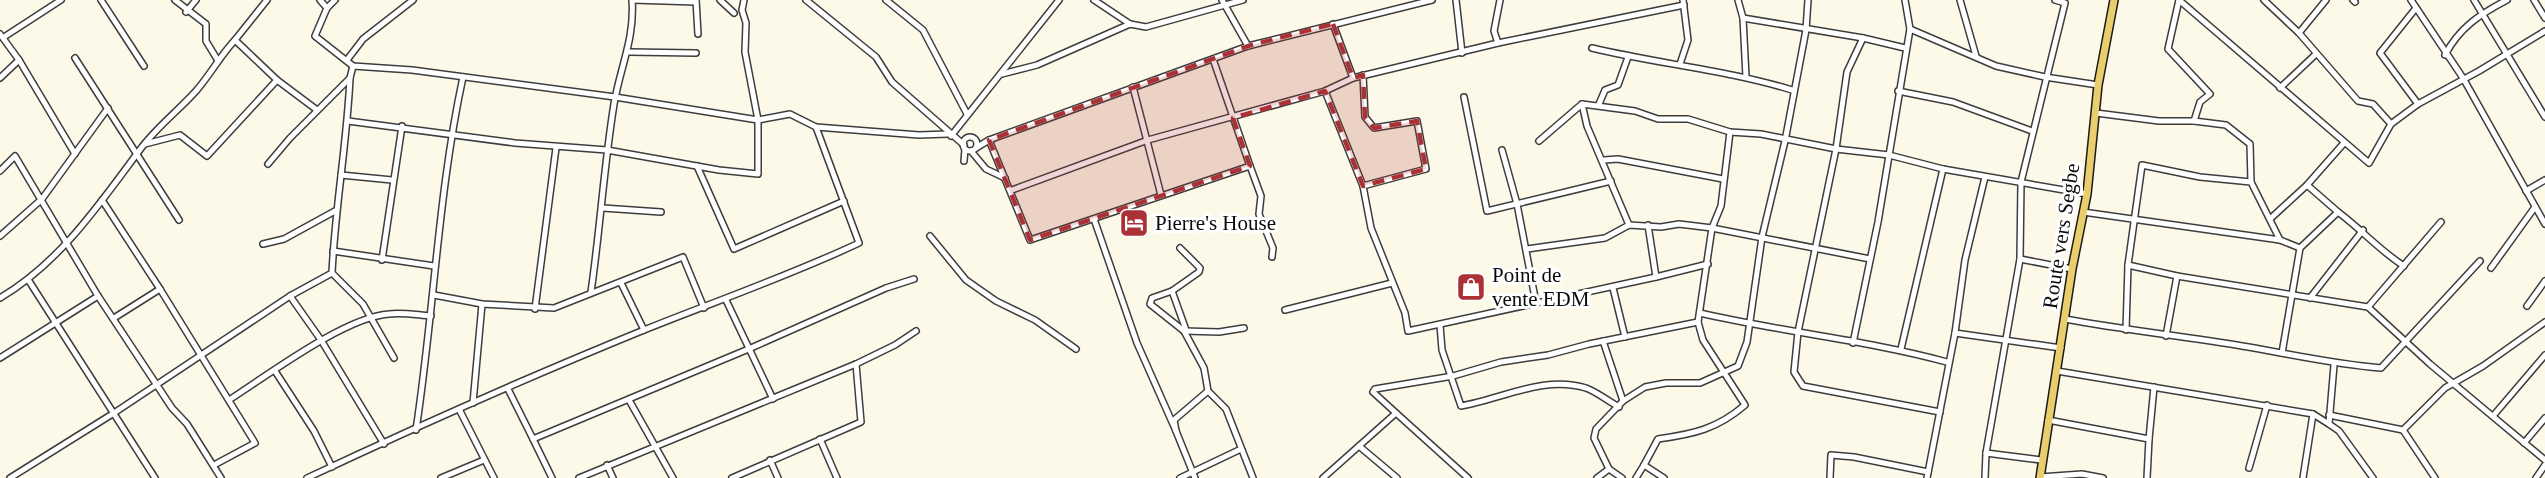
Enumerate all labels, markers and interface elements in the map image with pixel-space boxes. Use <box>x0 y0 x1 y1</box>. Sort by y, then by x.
street label: Route vers Segbe <box>2038 162 2084 310</box>
hotel icon: Pierre's House <box>1118 207 1150 239</box>
place label: Pierre's House <box>1155 211 1276 235</box>
place label: Point de vente EDM <box>1492 263 1590 311</box>
shop icon: Point de vente EDM <box>1455 271 1487 303</box>

